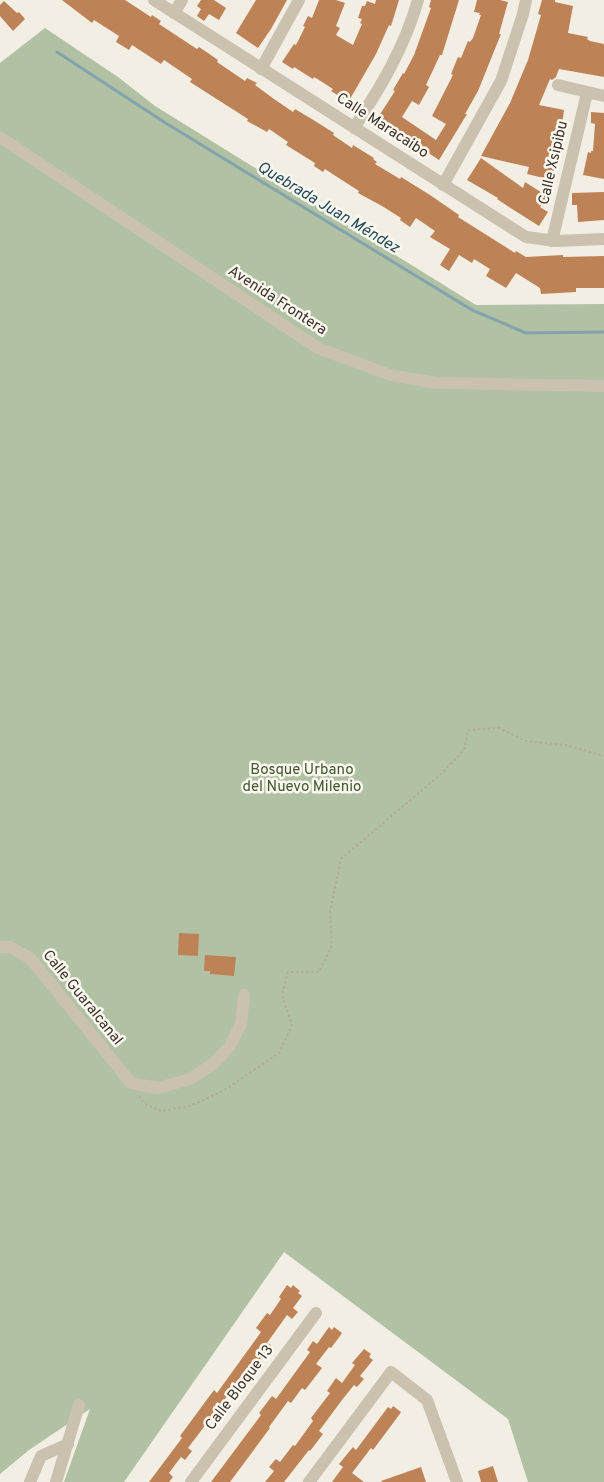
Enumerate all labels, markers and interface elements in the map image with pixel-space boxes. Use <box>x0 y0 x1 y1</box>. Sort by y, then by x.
street label: Calle Maracaibo <box>332 89 432 163</box>
street label: Calle Xsipibu <box>535 119 573 207</box>
water label: Quebrada Juan Méndez <box>253 157 404 259</box>
street label: Avenida Frontera <box>224 262 330 340</box>
park label: Bosque Urbano del Nuevo Milenio <box>243 761 361 797</box>
street label: Calle Guaralcanal <box>38 947 126 1049</box>
street label: Calle Bloque 13 <box>202 1341 278 1435</box>

